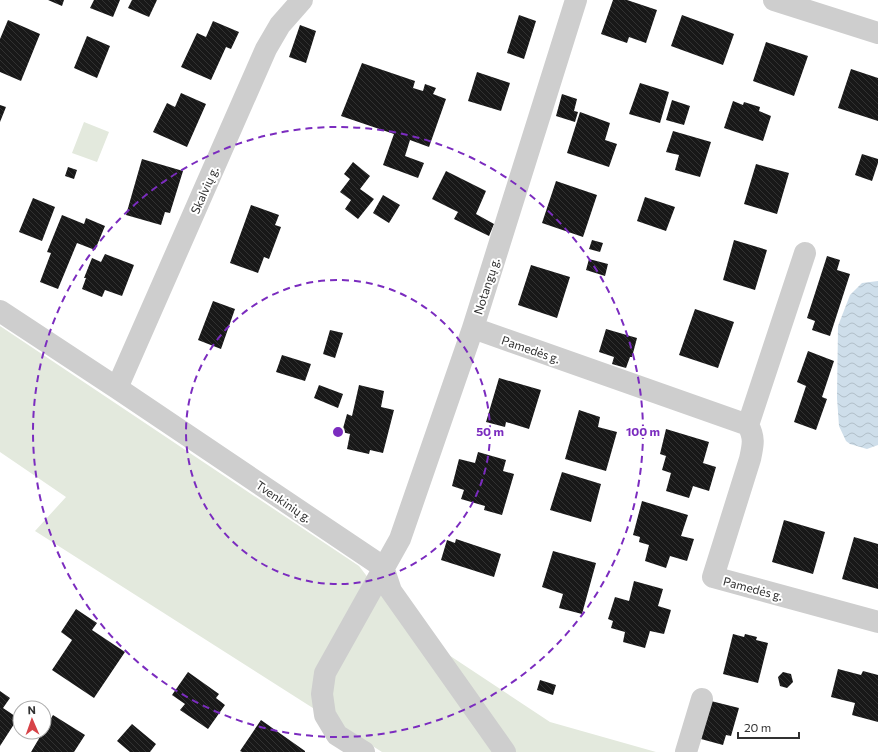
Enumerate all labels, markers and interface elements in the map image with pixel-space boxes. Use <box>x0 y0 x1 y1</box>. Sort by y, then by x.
street label: Skalvių g. <box>187 164 221 216</box>
street label: Notangų g. <box>470 256 502 316</box>
street label: Pamedės g. <box>500 332 562 366</box>
text: 50 m <box>476 424 504 438</box>
text: 100 m <box>626 424 660 438</box>
centre of rings <box>331 425 345 439</box>
street label: Tvenkinių g. <box>254 477 315 525</box>
street label: Pamedės g. <box>722 573 784 603</box>
north arrow <box>12 700 52 740</box>
text: N <box>27 703 36 716</box>
scale bar <box>738 714 799 740</box>
text: 20 m <box>744 720 771 734</box>

